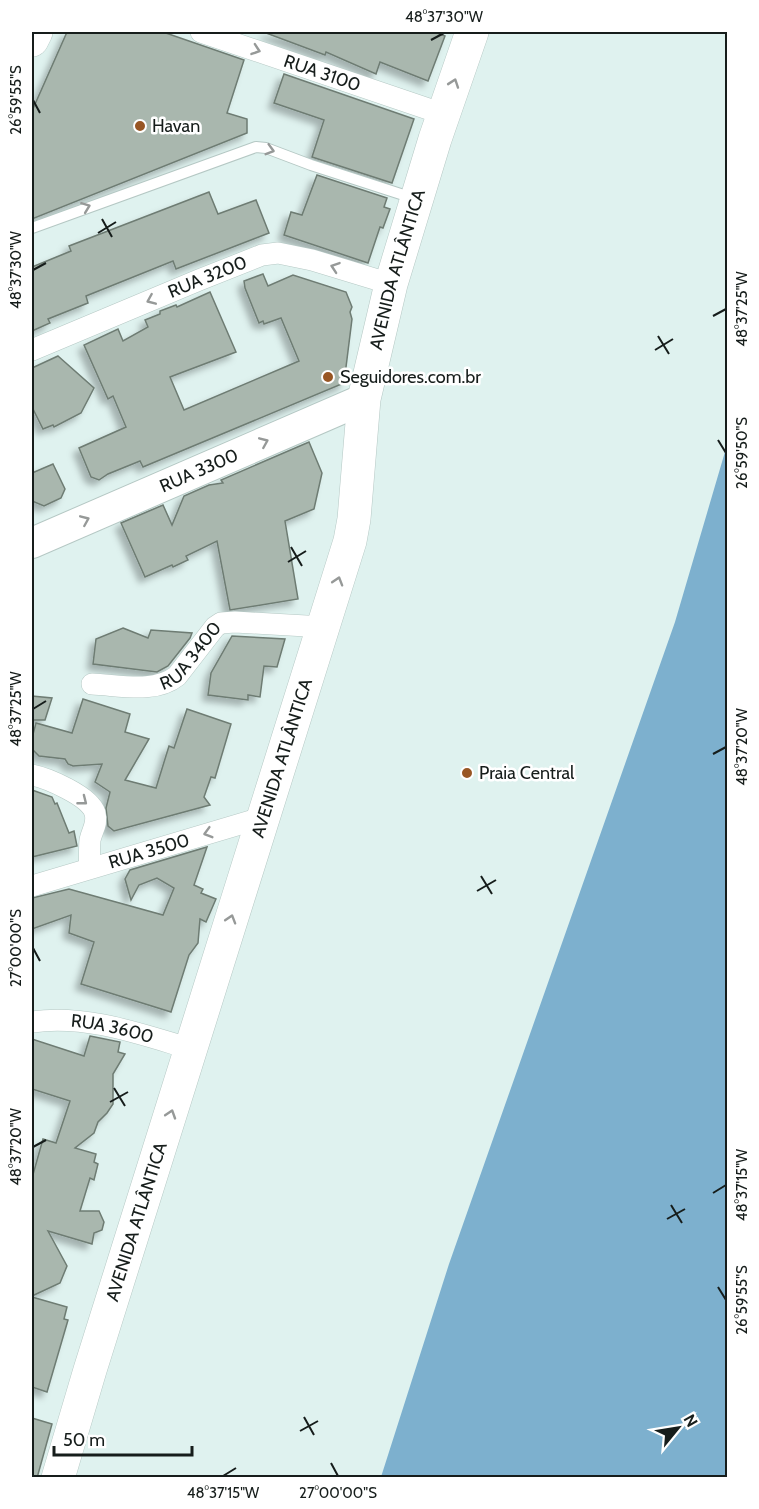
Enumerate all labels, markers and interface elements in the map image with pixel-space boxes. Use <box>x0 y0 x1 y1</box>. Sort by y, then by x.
text: 48°37'30"W <box>405 8 484 26</box>
one-way arrow <box>250 43 261 56</box>
street label: RUA 3100 <box>281 50 363 96</box>
text: 26°59'55"S <box>7 65 25 135</box>
one-way arrow <box>446 78 459 89</box>
place label: Havan <box>152 115 200 137</box>
marker: Havan <box>133 119 147 133</box>
one-way arrow <box>264 143 275 155</box>
street label: AVENIDA ATLÂNTICA <box>365 187 430 352</box>
one-way arrow <box>80 202 91 215</box>
text: 48°37'30"W <box>7 230 25 309</box>
street label: RUA 3200 <box>165 251 250 303</box>
one-way arrow <box>330 262 341 275</box>
text: 48°37'25"W <box>733 271 751 347</box>
one-way arrow <box>146 293 157 305</box>
place label: Seguidores.com.br <box>340 366 481 388</box>
marker: Seguidores.com.br <box>321 370 335 384</box>
text: 26°59'50"S <box>733 417 751 489</box>
one-way arrow <box>258 437 269 449</box>
street label: RUA 3300 <box>156 444 242 497</box>
one-way arrow <box>79 515 90 527</box>
one-way arrow <box>331 576 343 587</box>
street label: RUA 3400 <box>157 617 226 695</box>
text: 48°37'25"W <box>7 671 25 747</box>
street label: AVENIDA ATLÂNTICA <box>247 676 317 840</box>
text: 48°37'20"W <box>733 707 751 786</box>
place label: Praia Central <box>479 762 575 784</box>
marker: Praia Central <box>460 766 474 780</box>
one-way arrow <box>77 793 88 804</box>
one-way arrow <box>203 826 214 838</box>
street label: RUA 3500 <box>106 829 192 874</box>
text: 27°00'00"S <box>7 909 25 987</box>
one-way arrow <box>224 914 236 925</box>
street label: RUA 3600 <box>70 1010 156 1048</box>
text: 48°37'20"W <box>7 1107 25 1186</box>
one-way arrow <box>164 1109 176 1120</box>
street label: AVENIDA ATLÂNTICA <box>101 1140 172 1304</box>
text: 48°37'15"W <box>733 1148 751 1221</box>
text: 26°59'55"S <box>733 1265 751 1335</box>
north arrow <box>648 1398 708 1458</box>
text: N <box>680 1411 702 1430</box>
scale bar <box>54 1419 192 1457</box>
text: 50 m <box>63 1429 105 1451</box>
text: 48°37'15"W <box>187 1484 260 1502</box>
text: 27°00'00"S <box>299 1484 377 1502</box>

